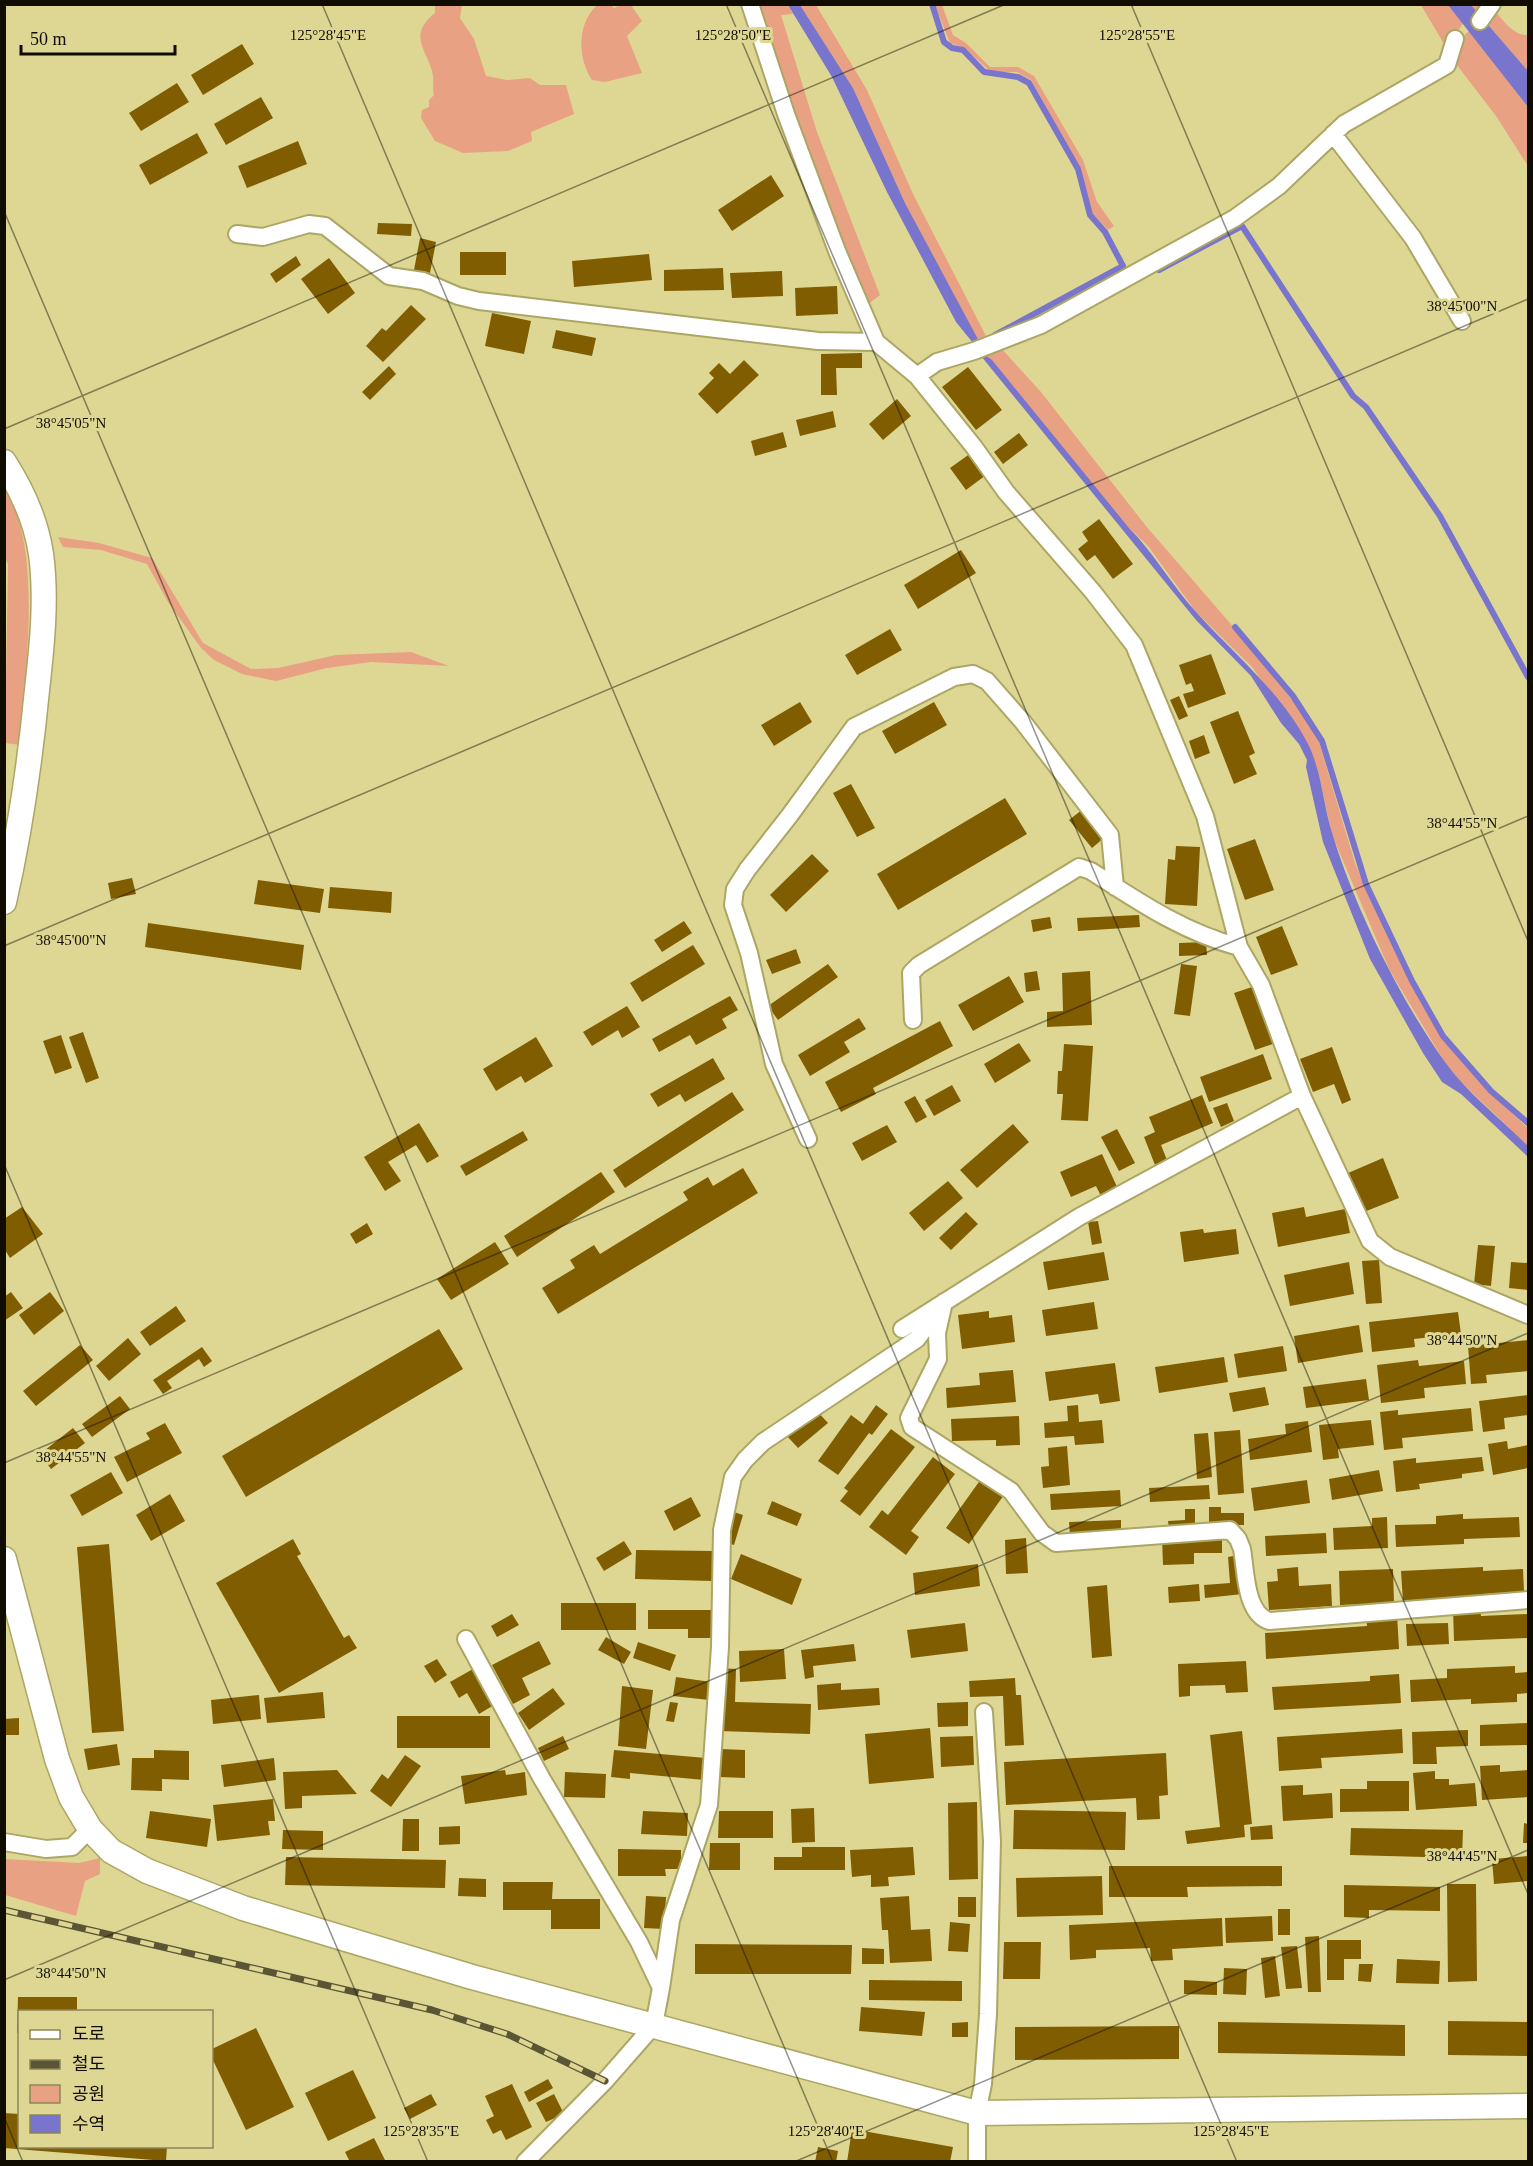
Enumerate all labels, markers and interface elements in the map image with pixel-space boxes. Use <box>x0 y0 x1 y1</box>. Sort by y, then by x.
scale bar <box>21 18 176 56</box>
text: 125°28'45"E <box>290 27 366 43</box>
text: 125°28'50"E <box>695 27 771 43</box>
text: 125°28'55"E <box>1099 27 1175 43</box>
text: 50 m <box>30 29 67 49</box>
text: 38°45'00"N <box>1427 298 1497 314</box>
text: 38°45'05"N <box>36 415 106 431</box>
text: 38°44'55"N <box>1427 815 1497 831</box>
text: 38°45'00"N <box>36 932 106 948</box>
text: 38°44'50"N <box>1427 1332 1497 1348</box>
text: 38°44'55"N <box>36 1449 106 1465</box>
text: 38°44'45"N <box>1427 1848 1497 1864</box>
text: 38°44'50"N <box>36 1965 106 1981</box>
legend <box>18 2010 213 2148</box>
text: 도로 <box>72 2024 105 2044</box>
text: 철도 <box>72 2054 105 2074</box>
text: 공원 <box>72 2084 105 2104</box>
text: 수역 <box>72 2114 105 2134</box>
text: 125°28'35"E <box>383 2123 459 2139</box>
text: 125°28'40"E <box>788 2123 864 2139</box>
text: 125°28'45"E <box>1193 2123 1269 2139</box>

